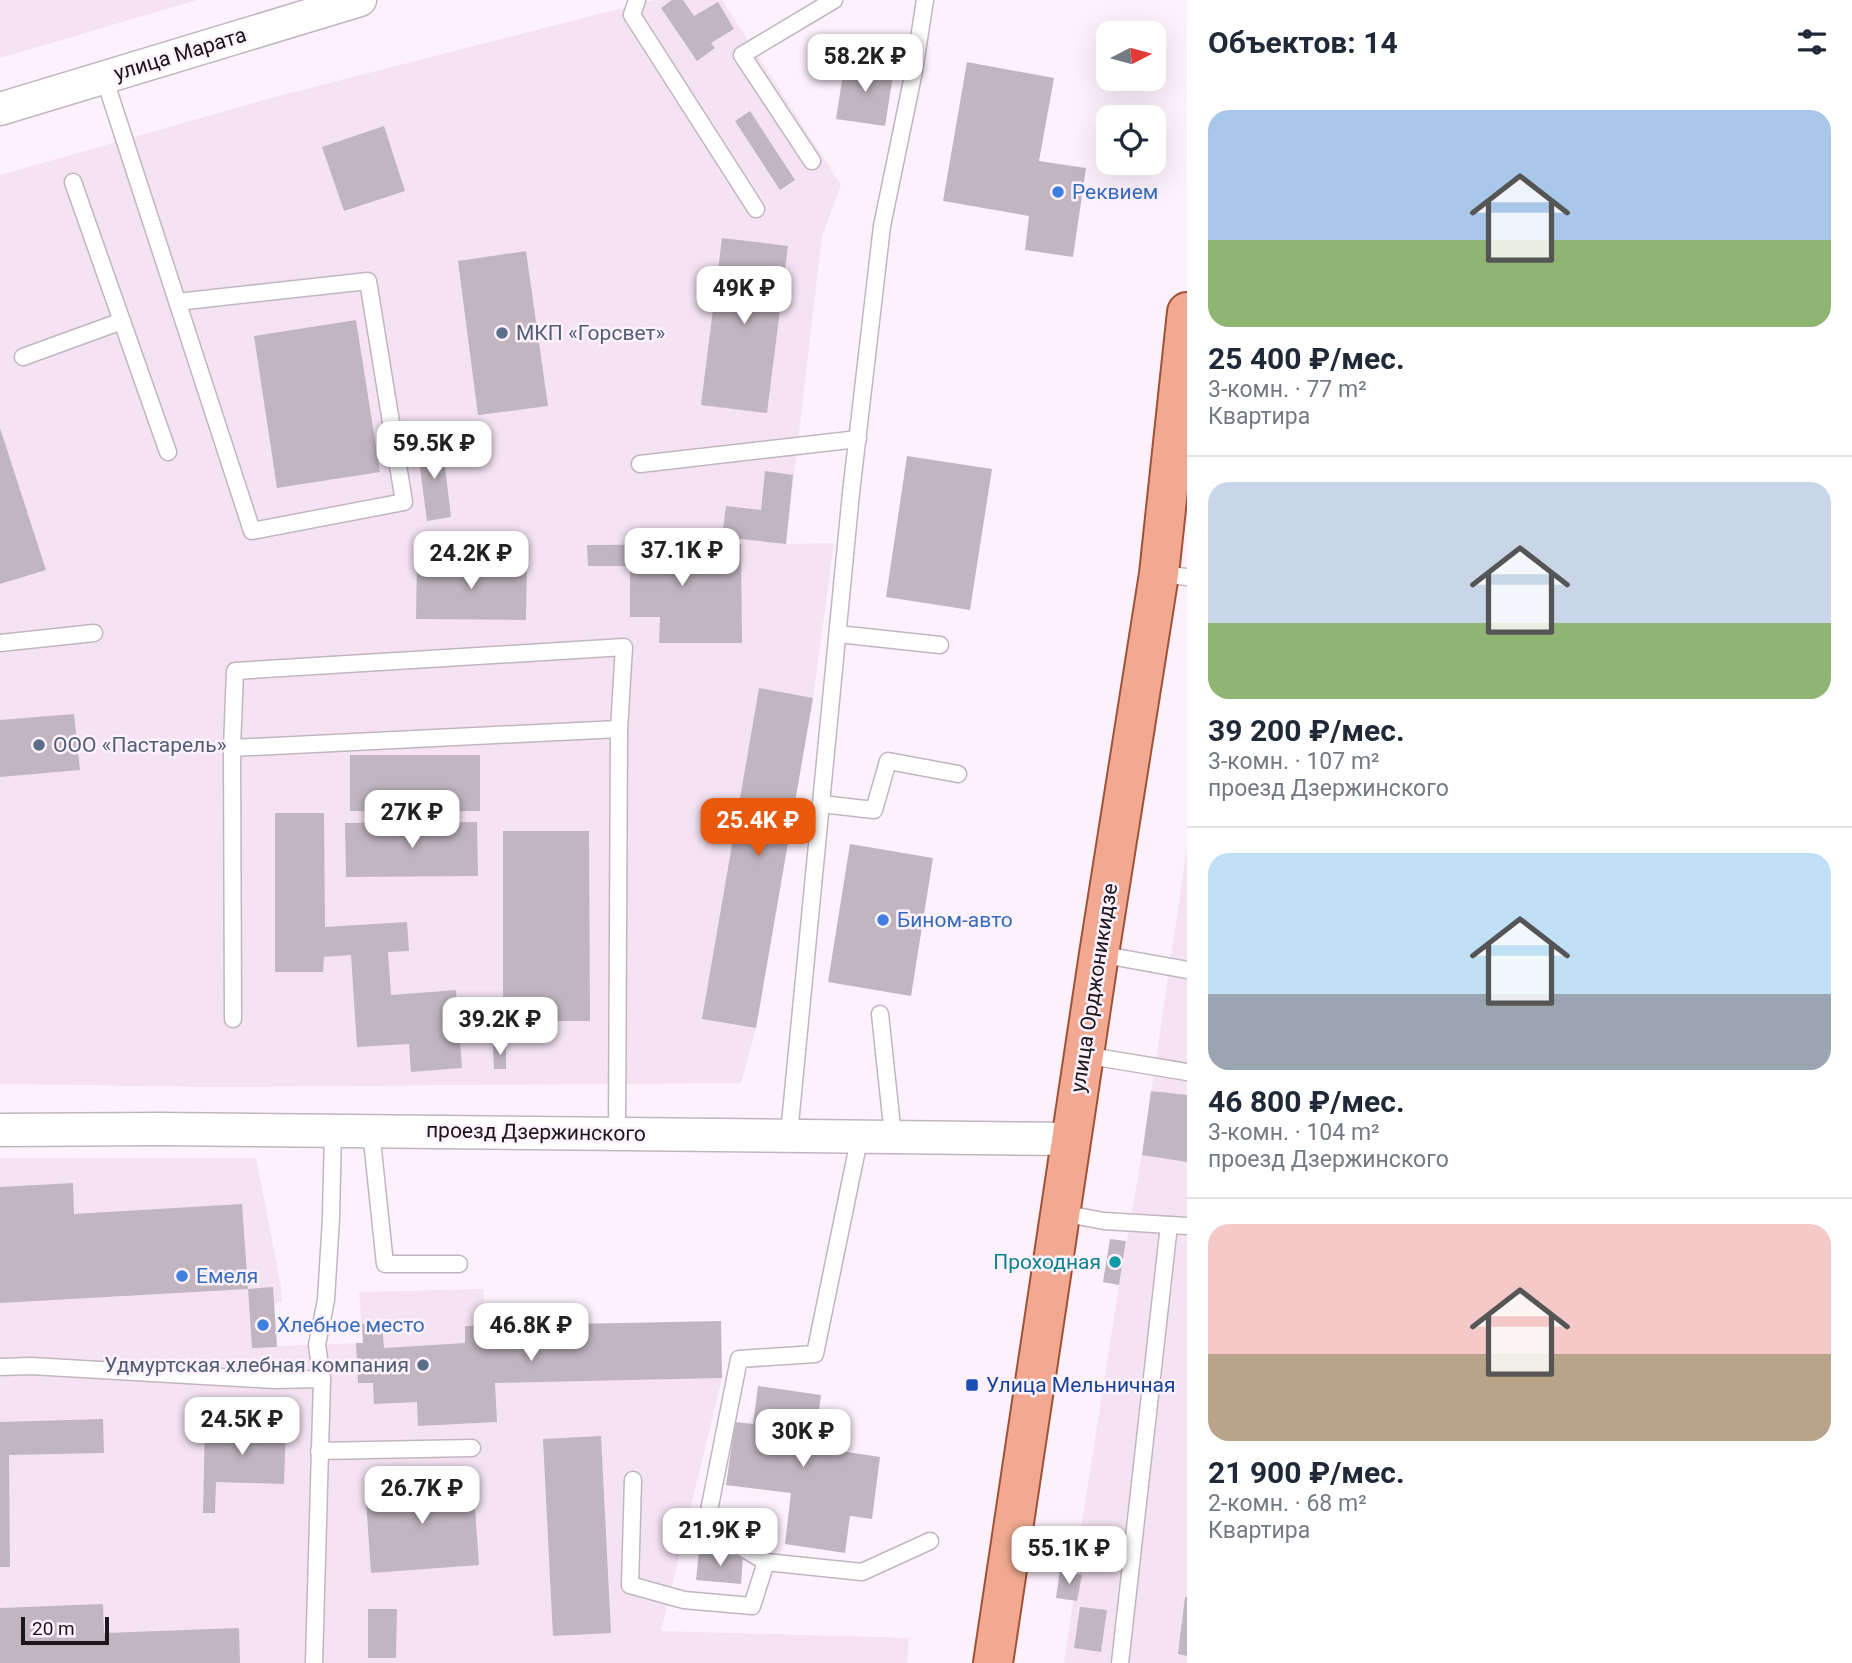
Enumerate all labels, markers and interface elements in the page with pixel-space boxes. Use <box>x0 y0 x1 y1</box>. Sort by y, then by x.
north arrow <box>1096 21 1166 91</box>
map controls <box>1096 21 1166 175</box>
street label: улица Марата <box>111 22 249 86</box>
icon: filters <box>1793 23 1831 61</box>
text: Объектов: 14 <box>1208 25 1398 60</box>
pin: 58.2K ₽ <box>800 34 930 94</box>
text: 58.2K ₽ <box>824 43 906 70</box>
button: locate <box>1096 105 1166 175</box>
icon: home <box>1457 155 1583 281</box>
place label: Реквием <box>1072 180 1158 204</box>
marker: Реквием <box>1050 184 1066 200</box>
pin: 49K ₽ <box>695 266 793 326</box>
text: 49K ₽ <box>713 275 775 302</box>
place label: МКП «Горсвет» <box>516 321 666 345</box>
marker: МКП «Горсвет» <box>494 325 510 341</box>
text: 25 400 ₽/мес. <box>1208 341 1405 376</box>
text: 3-комн. · 77 m² <box>1208 376 1367 403</box>
text: Квартира <box>1208 403 1310 430</box>
pin: 59.5K ₽ <box>369 421 499 481</box>
text: 59.5K ₽ <box>393 430 475 457</box>
icon: home <box>1457 527 1583 653</box>
pin: 37.1K ₽ <box>617 528 747 588</box>
pin: 24.2K ₽ <box>406 532 536 591</box>
text: 37.1K ₽ <box>641 537 723 564</box>
text: 24.2K ₽ <box>430 540 512 567</box>
text: 39 200 ₽/мес. <box>1208 713 1405 748</box>
place label: ООО «Пастарель» <box>53 733 227 757</box>
marker: ООО «Пастарель» <box>31 737 47 753</box>
text: 3-комн. · 107 m² <box>1208 748 1380 775</box>
text: проезд Дзержинского <box>1208 775 1449 802</box>
pin: 27K ₽ <box>363 790 461 850</box>
pin: 25.4K ₽ <box>693 798 823 858</box>
text: 27K ₽ <box>381 799 443 826</box>
text: 25.4K ₽ <box>717 807 799 834</box>
street label: улица Орджоникидзе <box>1066 882 1122 1094</box>
icon: home <box>1457 898 1583 1024</box>
place label: Бином-авто <box>897 908 1013 932</box>
marker: Бином-авто <box>875 912 891 928</box>
pin: 39.2K ₽ <box>435 998 565 1057</box>
text: 39.2K ₽ <box>459 1006 541 1033</box>
text: 46 800 ₽/мес. <box>1208 1084 1405 1119</box>
street label: проезд Дзержинского <box>426 1118 646 1146</box>
text: 3-комн. · 104 m² <box>1208 1119 1380 1146</box>
text: проезд Дзержинского <box>1208 1146 1449 1173</box>
place label: Проходная <box>993 1250 1101 1274</box>
marker: Проходная <box>1107 1254 1123 1270</box>
place label: Емеля <box>196 1264 258 1288</box>
marker: Емеля <box>174 1268 190 1284</box>
icon: home <box>1457 1269 1583 1395</box>
pin: 46.8K ₽ <box>466 1304 596 1363</box>
text: 46.8K ₽ <box>490 1312 572 1339</box>
place label: Хлебное место <box>277 1313 425 1337</box>
marker: Хлебное место <box>255 1317 271 1333</box>
place label: Удмуртская хлебная компания <box>104 1353 409 1377</box>
marker: Удмуртская хлебная компания <box>415 1357 431 1373</box>
place label: Улица Мельничная <box>986 1373 1176 1397</box>
marker: Улица Мельничная <box>964 1377 980 1393</box>
pin: 24.5K ₽ <box>177 1398 307 1457</box>
text: 24.5K ₽ <box>201 1406 283 1433</box>
pin: 30K ₽ <box>754 1410 852 1469</box>
text: 30K ₽ <box>772 1418 834 1445</box>
text: 21 900 ₽/мес. <box>1208 1455 1405 1490</box>
pin: 26.7K ₽ <box>357 1466 487 1526</box>
text: 26.7K ₽ <box>381 1475 463 1502</box>
text: 2-комн. · 68 m² <box>1208 1490 1367 1517</box>
pin: 21.9K ₽ <box>655 1508 785 1568</box>
text: 21.9K ₽ <box>679 1517 761 1544</box>
text: Квартира <box>1208 1517 1310 1544</box>
pin: 55.1K ₽ <box>1004 1526 1134 1586</box>
text: 55.1K ₽ <box>1028 1535 1110 1562</box>
scale bar <box>21 1614 108 1646</box>
text: 20 m <box>32 1617 75 1640</box>

